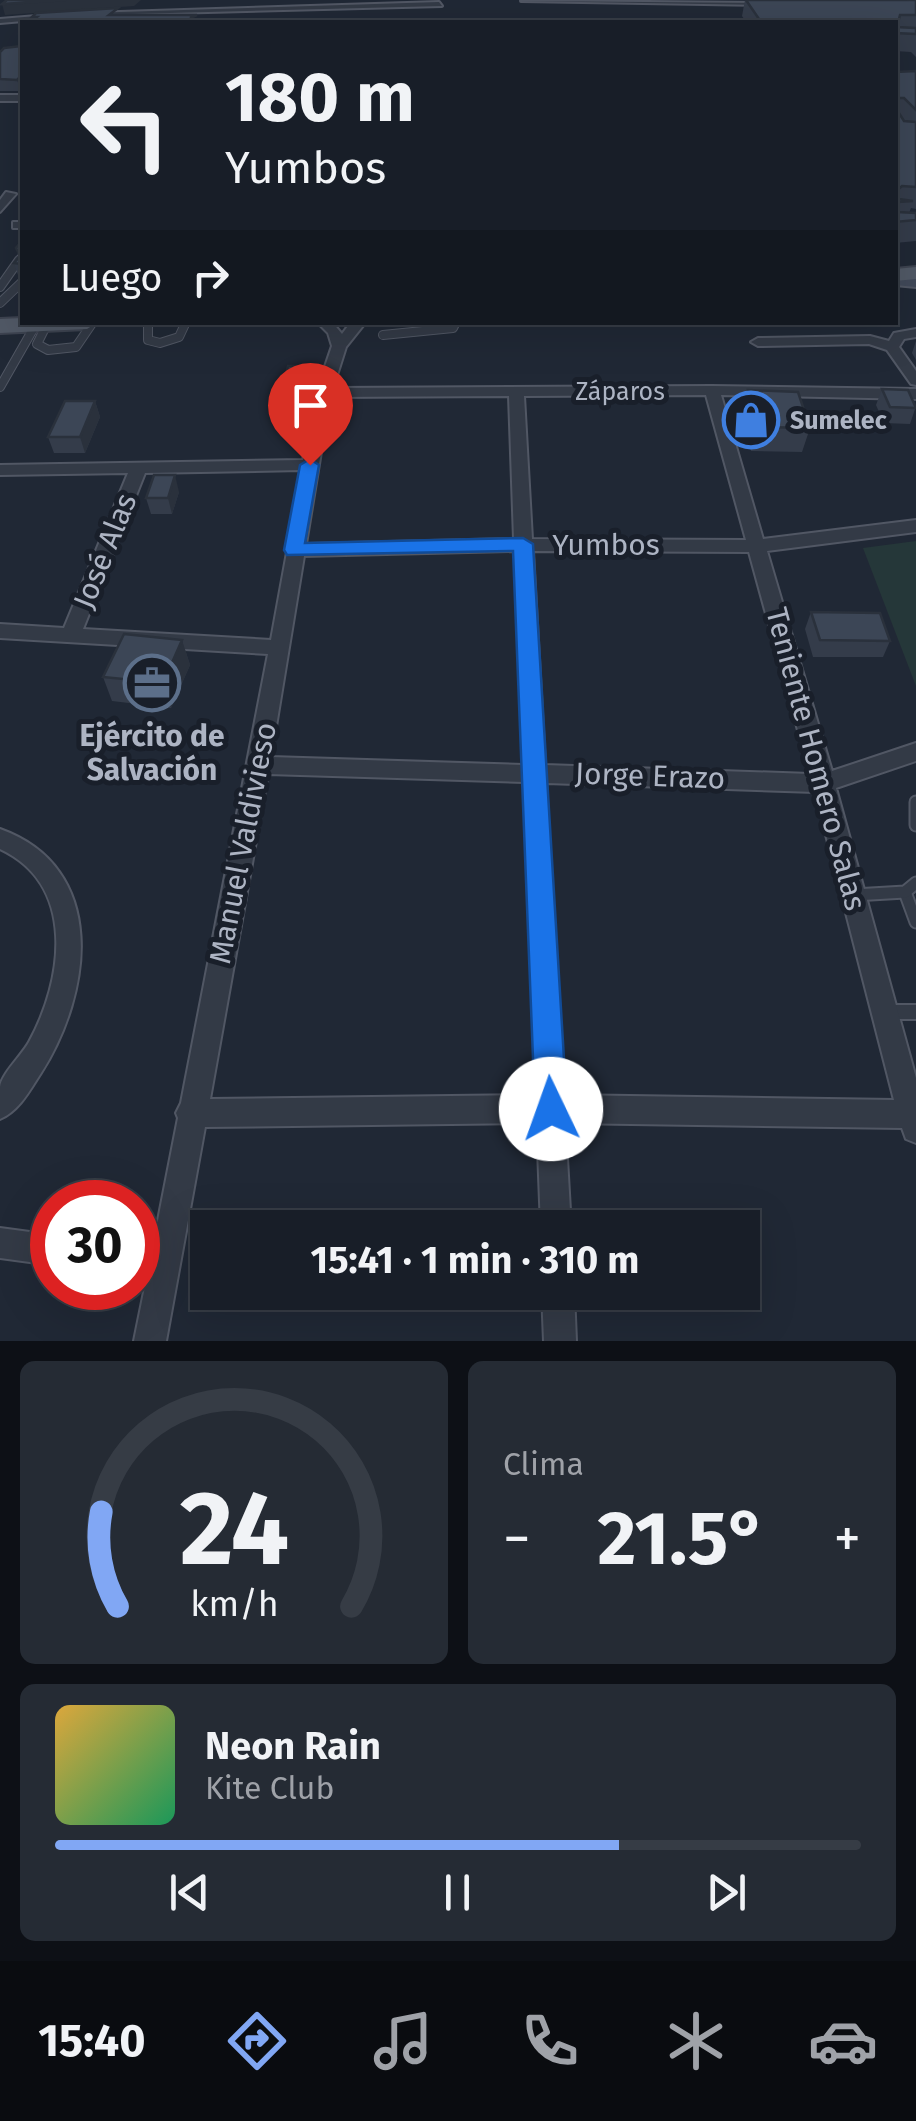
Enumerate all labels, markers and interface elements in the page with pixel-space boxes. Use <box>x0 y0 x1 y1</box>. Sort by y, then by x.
text: 180 m <box>225 56 415 140</box>
icon: left <box>60 60 190 190</box>
text: Yumbos <box>225 141 386 195</box>
icon: right <box>183 250 238 305</box>
text: Luego <box>60 255 163 301</box>
pin <box>268 363 353 466</box>
street label: Záparos <box>575 377 665 407</box>
icon: arrive <box>283 378 338 433</box>
shop icon: Sumelec <box>721 390 781 450</box>
place label: Sumelec <box>790 406 887 436</box>
street label: José Alas <box>66 488 144 614</box>
street label: Yumbos <box>552 527 660 563</box>
street label: Teniente Homero Salas <box>758 604 874 914</box>
office icon: Ejército de Salvación <box>122 653 182 713</box>
place label: Ejército de Salvación <box>80 718 224 788</box>
street label: Manuel Valdivieso <box>202 719 284 967</box>
street label: Jorge Erazo <box>574 755 726 797</box>
position arrow <box>499 1057 603 1161</box>
speed limit sign: 30 <box>30 1180 160 1310</box>
text: 15:41 · 1 min · 310 m <box>311 1237 639 1283</box>
text: Clima <box>503 1445 584 1483</box>
text: 24 <box>179 1467 289 1592</box>
text: 21.5° <box>597 1494 767 1584</box>
text: − <box>503 1506 531 1572</box>
text: + <box>834 1506 861 1572</box>
text: km/h <box>190 1583 278 1625</box>
text: Neon Rain <box>205 1723 381 1769</box>
text: Kite Club <box>205 1769 334 1807</box>
icon: previous <box>162 1865 217 1920</box>
icon: pause <box>430 1865 485 1920</box>
icon: next <box>699 1865 754 1920</box>
icon: directions <box>222 2006 292 2076</box>
icon: music <box>368 2006 438 2076</box>
icon: phone <box>515 2006 585 2076</box>
icon: climate <box>661 2006 731 2076</box>
icon: car <box>808 2006 878 2076</box>
text: 15:40 <box>38 2014 146 2068</box>

